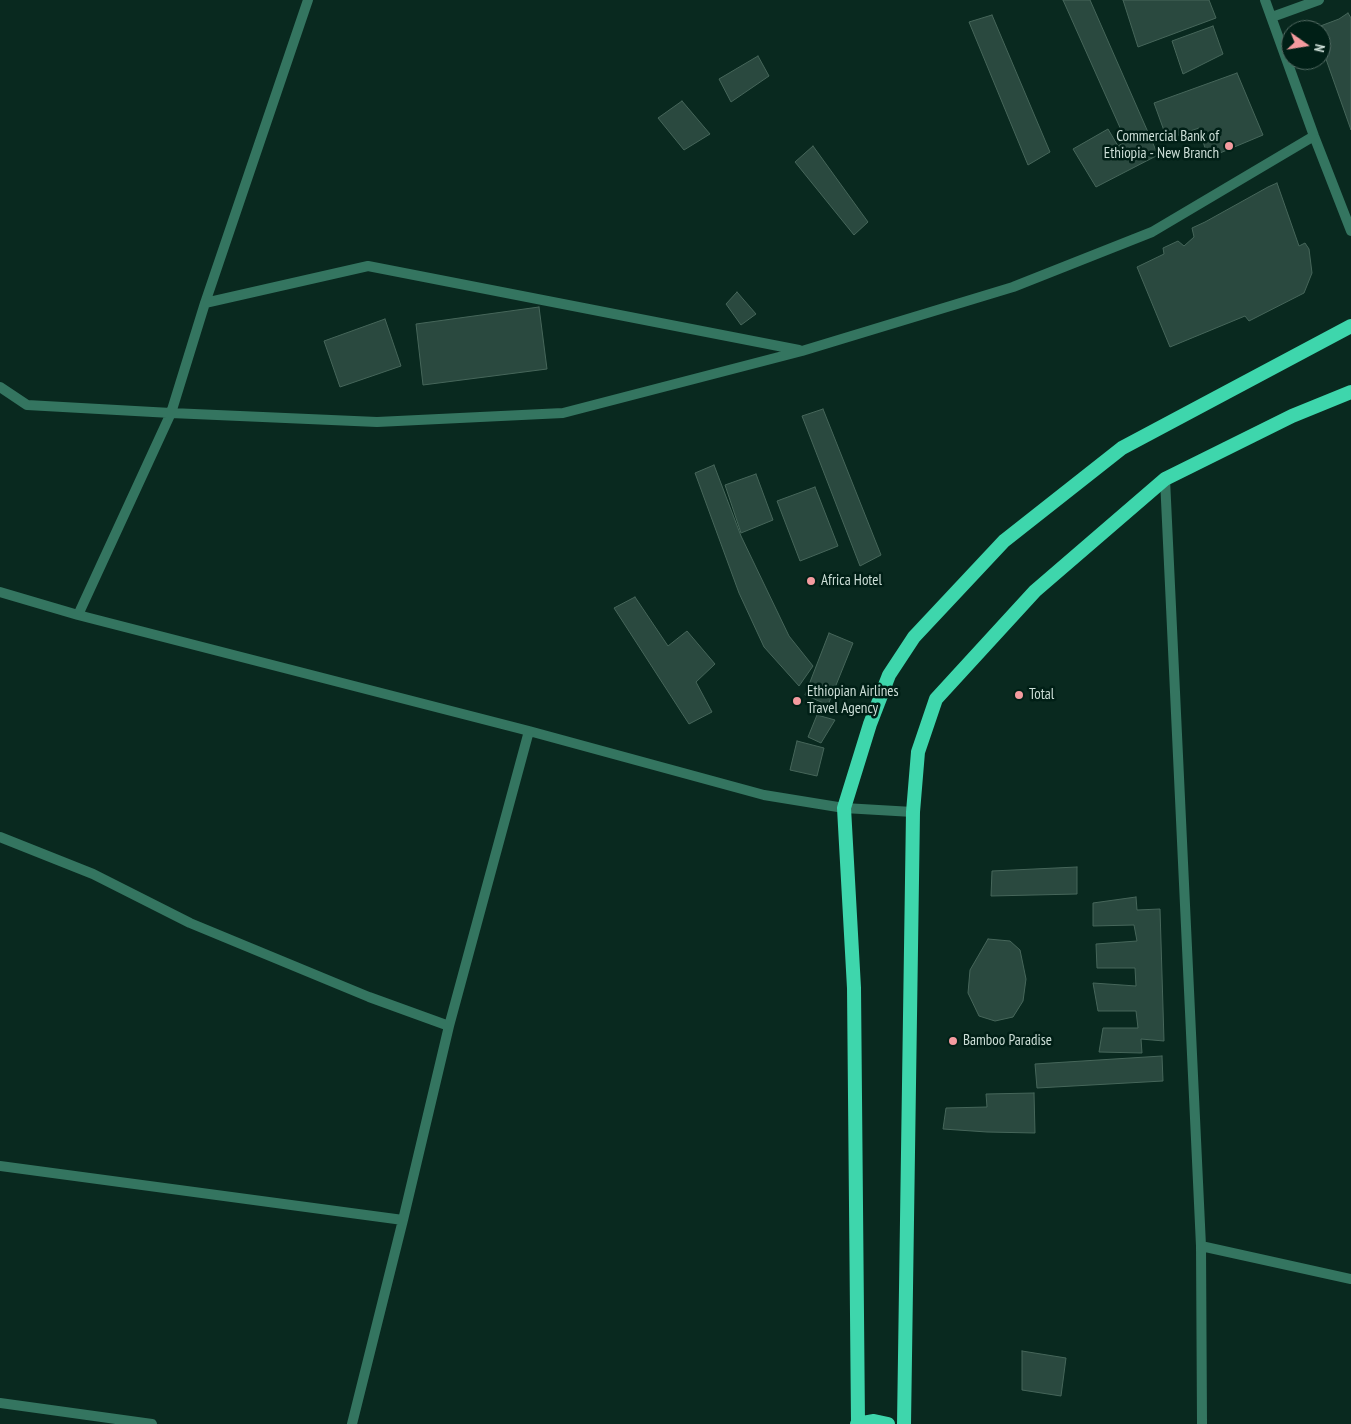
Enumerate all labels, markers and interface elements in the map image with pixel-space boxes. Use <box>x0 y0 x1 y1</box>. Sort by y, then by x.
north arrow <box>1281 20 1331 70</box>
text: N <box>1310 42 1329 54</box>
place label: Commercial Bank of Ethiopia - New Branch <box>1104 128 1219 163</box>
marker: Commercial Bank of Ethiopia - New Branch <box>1223 140 1235 152</box>
place label: Africa Hotel <box>821 572 882 590</box>
marker: Africa Hotel <box>805 575 817 587</box>
place label: Ethiopian Airlines Travel Agency <box>807 683 898 718</box>
place label: Total <box>1029 686 1054 704</box>
marker: Total <box>1013 689 1025 701</box>
marker: Ethiopian Airlines Travel Agency <box>791 695 803 707</box>
place label: Bamboo Paradise <box>963 1032 1052 1050</box>
marker: Bamboo Paradise <box>947 1035 959 1047</box>

